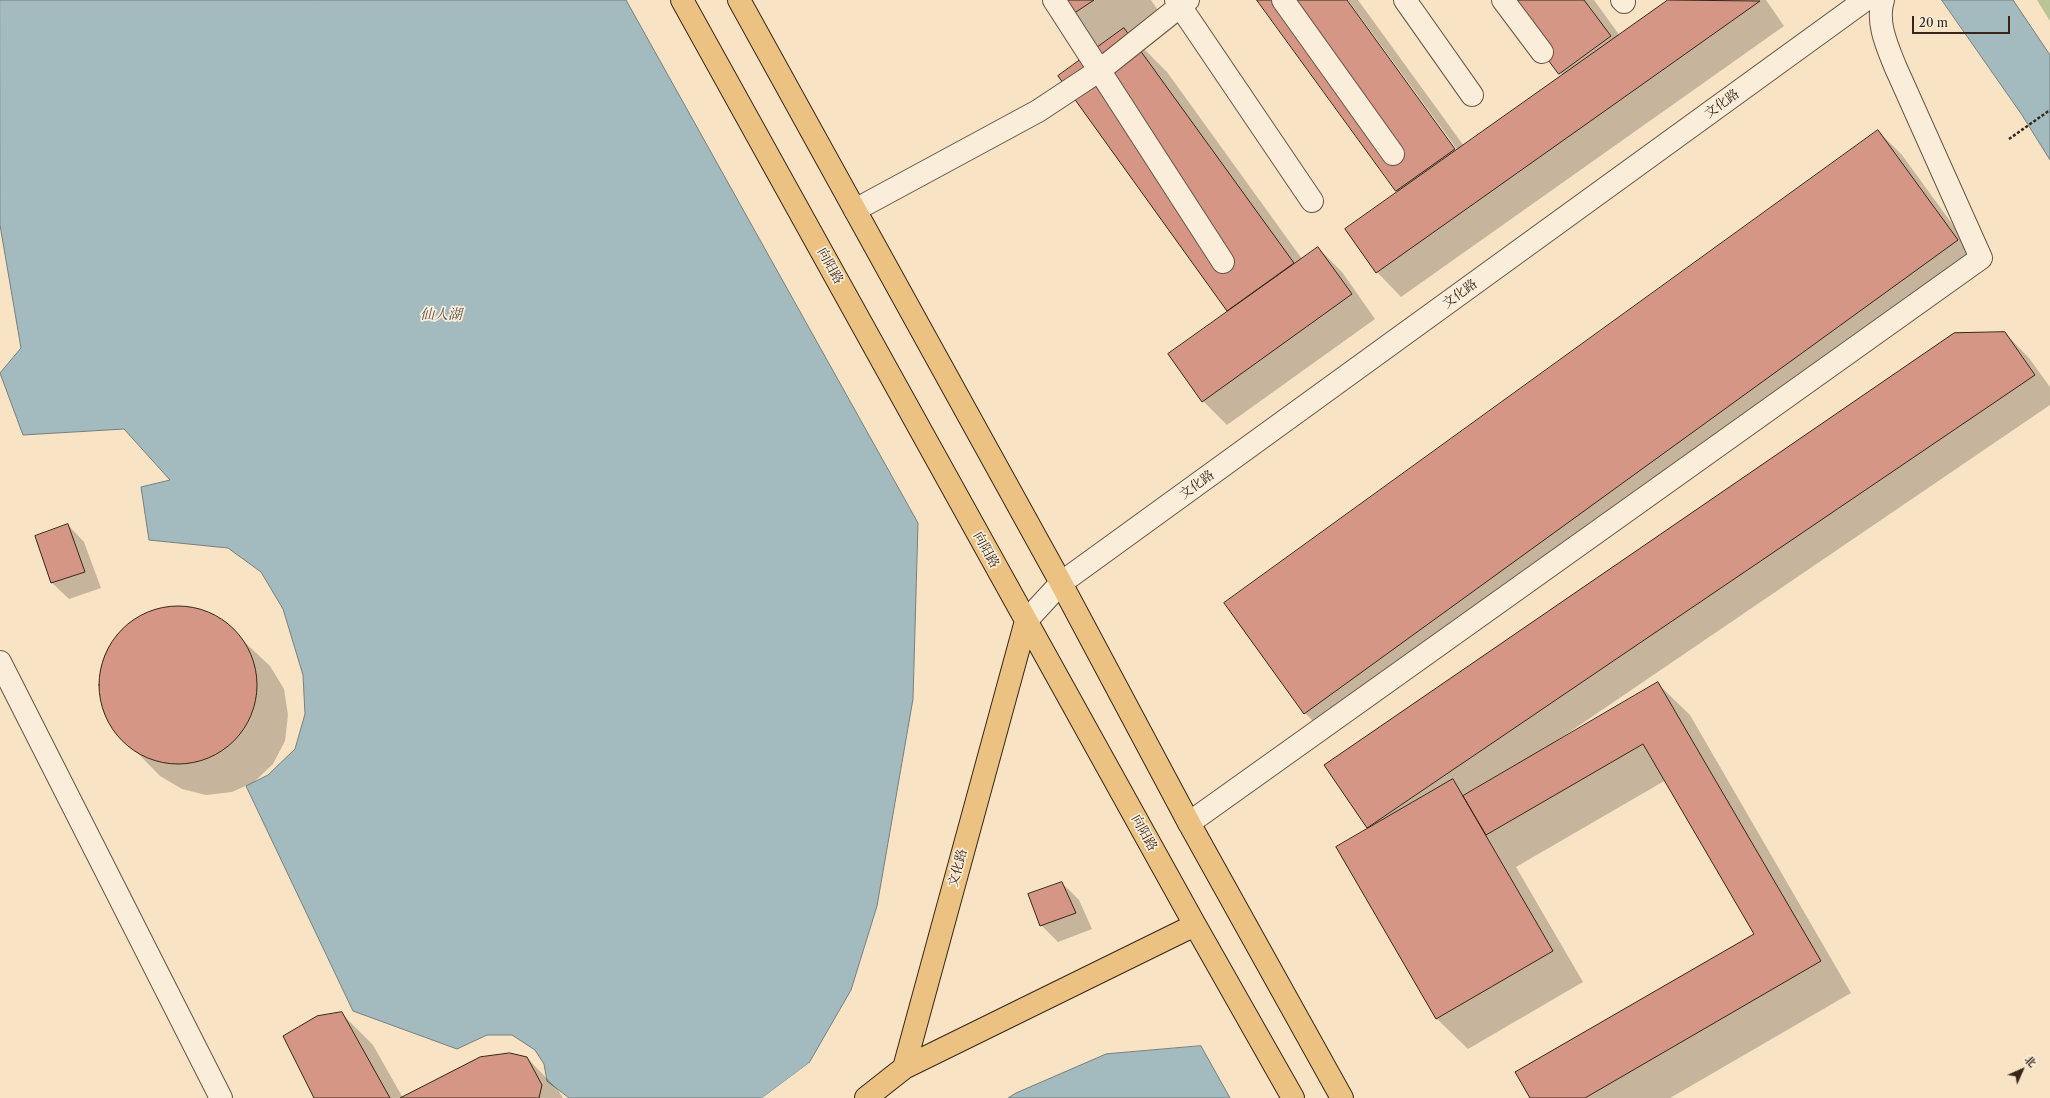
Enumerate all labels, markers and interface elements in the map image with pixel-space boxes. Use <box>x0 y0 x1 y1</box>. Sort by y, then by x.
scale bar <box>1914 8 2012 34</box>
text: 20 m <box>1919 15 1948 30</box>
street label: 文化路 <box>1702 86 1742 122</box>
street label: 向阳路 <box>814 245 846 287</box>
street label: 文化路 <box>1440 276 1480 312</box>
water label: 仙人湖 <box>420 307 462 323</box>
street label: 文化路 <box>1177 467 1217 503</box>
street label: 向阳路 <box>970 529 1002 571</box>
street label: 向阳路 <box>1128 812 1160 854</box>
street label: 文化路 <box>945 847 971 889</box>
north arrow <box>2002 1050 2042 1090</box>
text: 北 <box>2022 1053 2039 1070</box>

